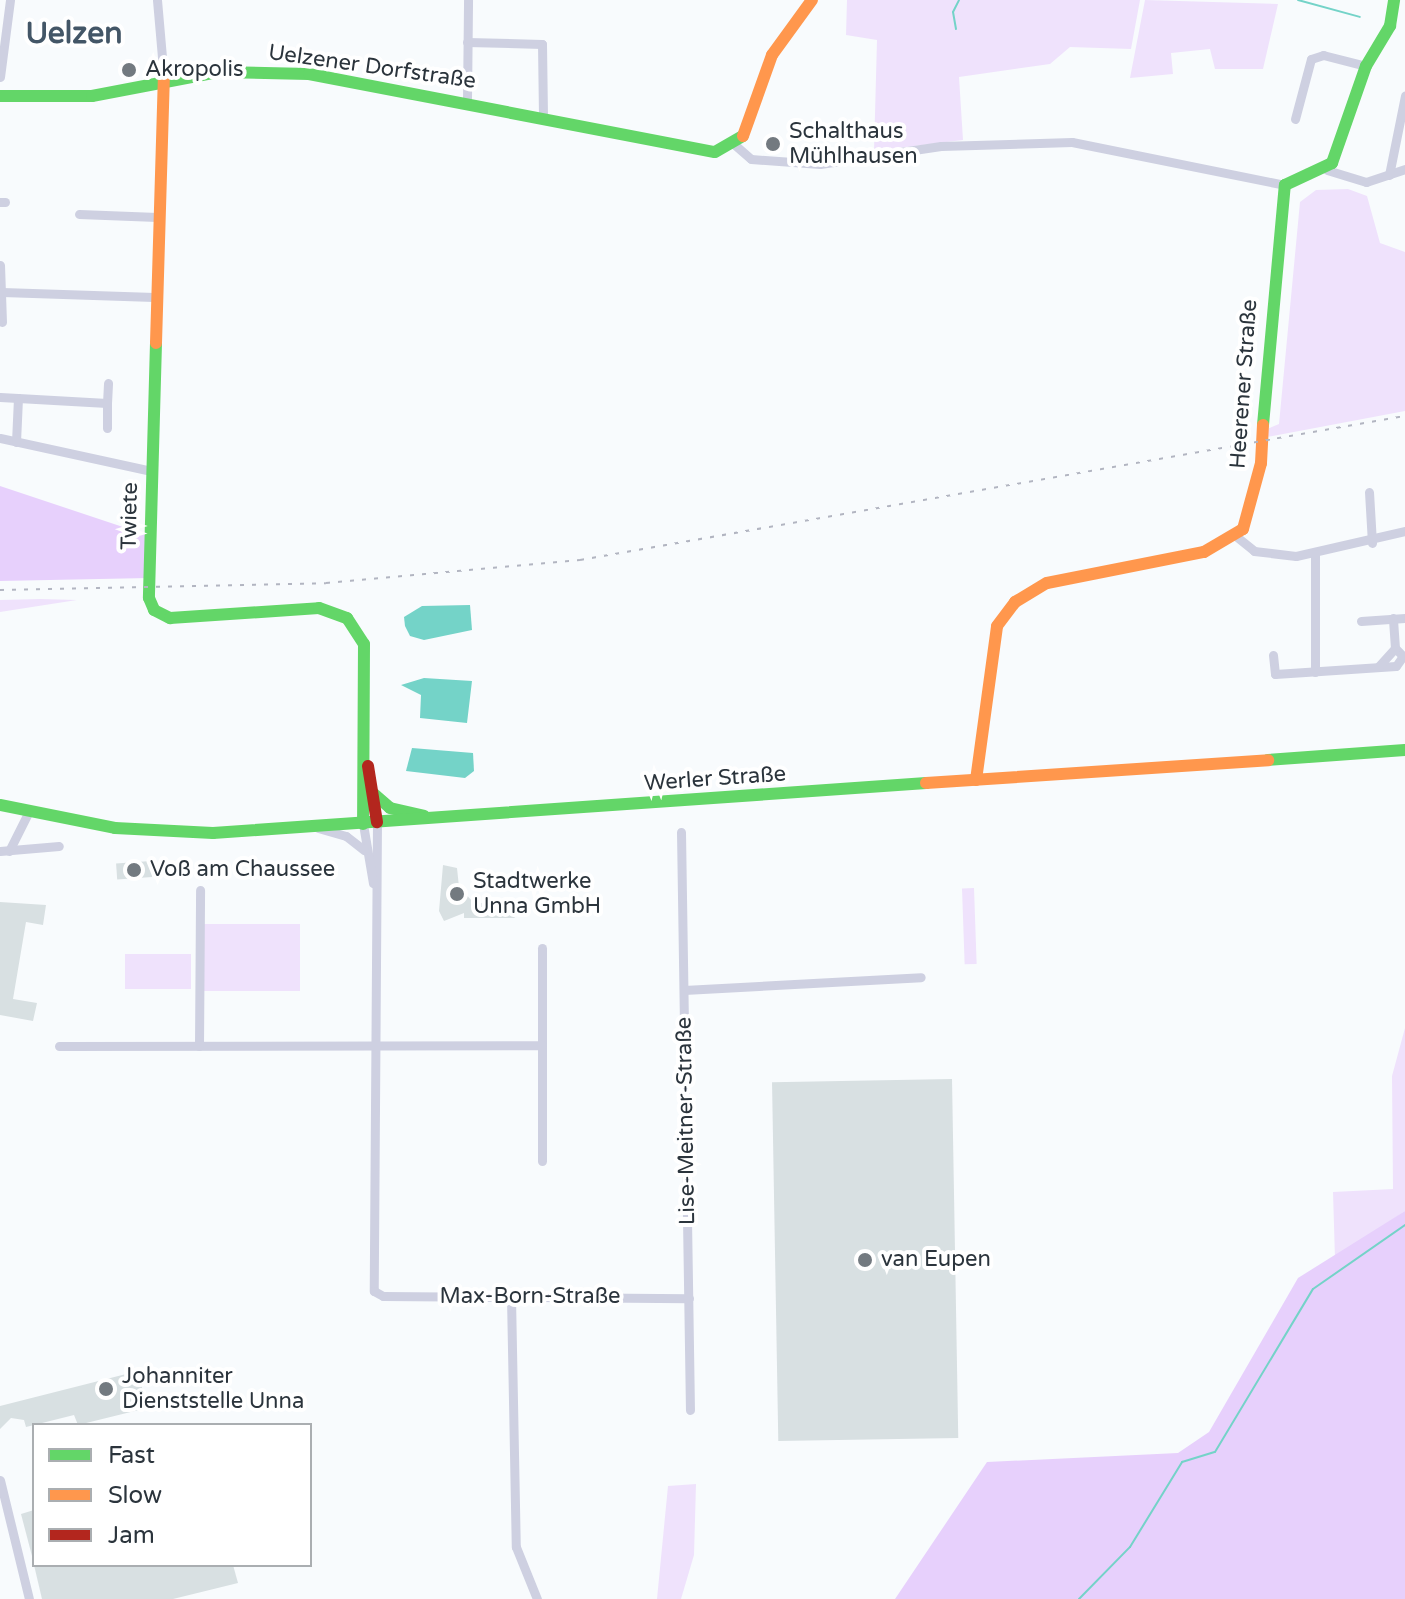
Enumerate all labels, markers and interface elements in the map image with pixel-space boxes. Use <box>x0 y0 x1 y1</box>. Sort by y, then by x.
district label: Uelzen <box>26 16 122 52</box>
street label: Uelzener Dorfstraße <box>266 39 478 95</box>
place label: Akropolis <box>145 57 244 83</box>
marker: Akropolis <box>120 61 138 79</box>
place label: Schalthaus Mühlhausen <box>789 118 918 170</box>
marker: Schalthaus Mühlhausen <box>764 135 782 153</box>
street label: Heerener Straße <box>1225 298 1263 470</box>
street label: Twiete <box>116 482 144 550</box>
street label: Werler Straße <box>643 761 787 797</box>
place label: Voß am Chaussee <box>150 857 335 883</box>
marker: Voß am Chaussee <box>125 861 143 879</box>
place label: Stadtwerke Unna GmbH <box>473 868 601 920</box>
marker: Stadtwerke Unna GmbH <box>448 885 466 903</box>
street label: Lise-Meitner-Straße <box>671 1017 701 1225</box>
place label: van Eupen <box>881 1247 991 1273</box>
marker: van Eupen <box>856 1251 874 1269</box>
street label: Max-Born-Straße <box>440 1284 620 1310</box>
place label: Johanniter Dienststelle Unna <box>122 1363 304 1414</box>
marker: Johanniter Dienststelle Unna <box>97 1380 115 1398</box>
legend <box>32 1423 312 1567</box>
text: Fast <box>108 1441 155 1470</box>
text: Slow <box>108 1481 162 1510</box>
text: Jam <box>108 1521 155 1550</box>

